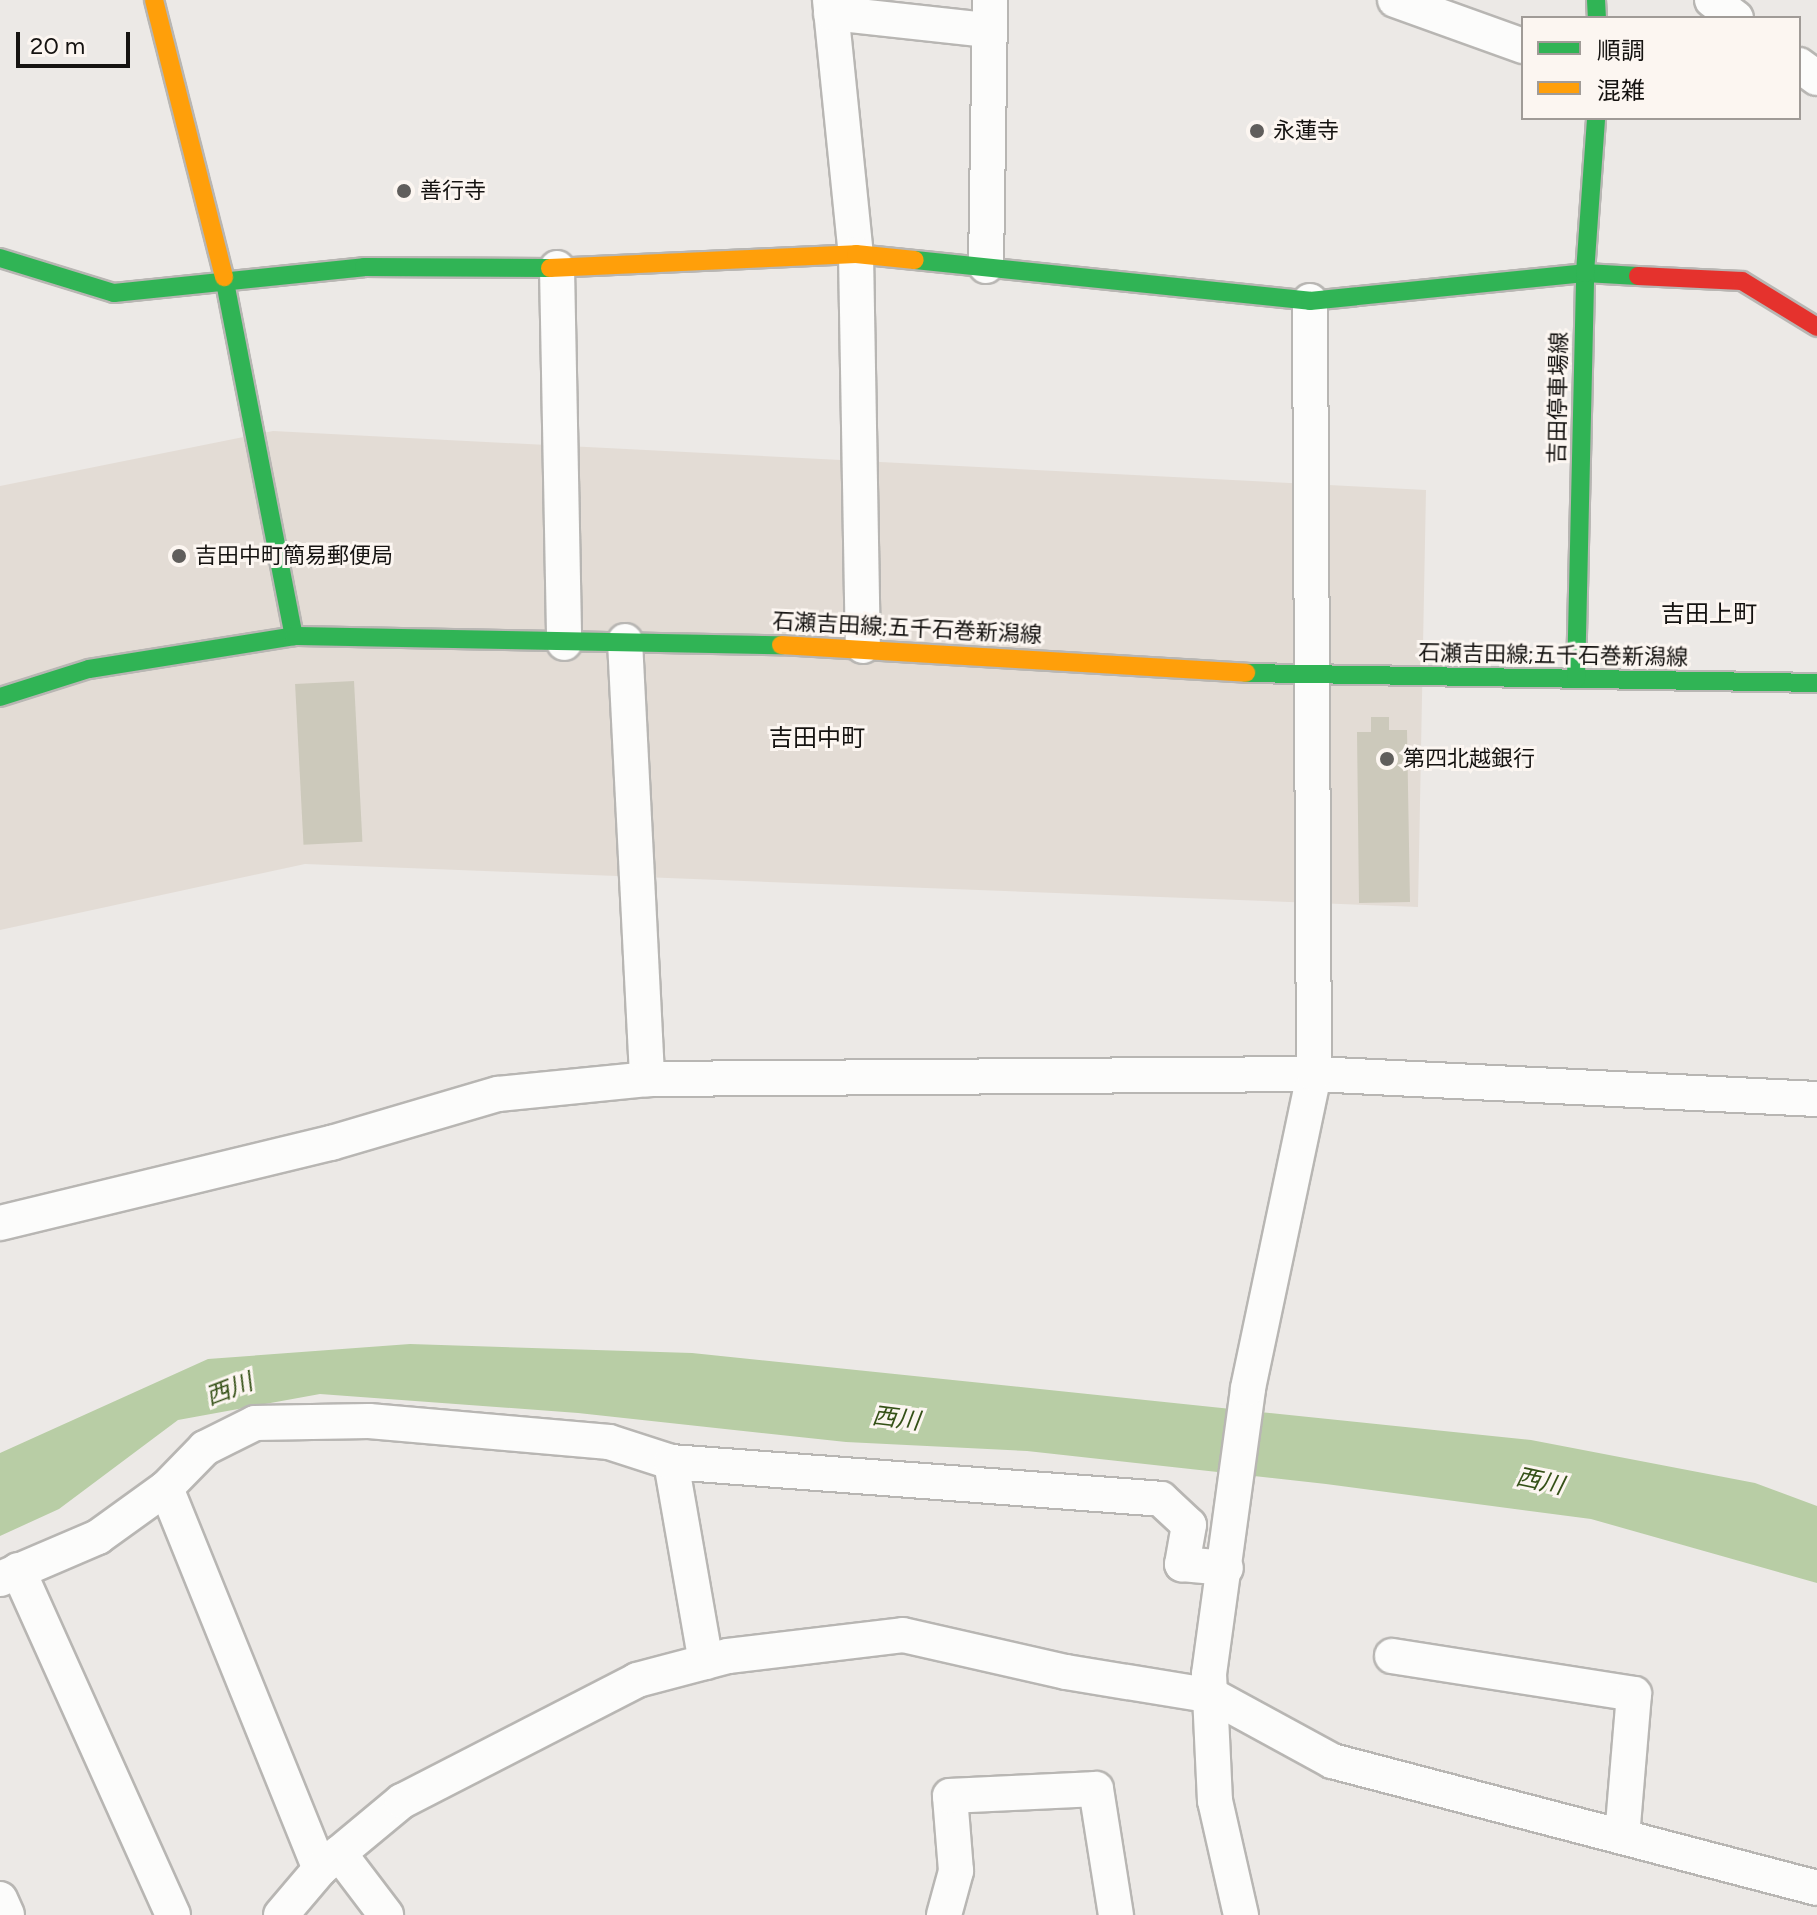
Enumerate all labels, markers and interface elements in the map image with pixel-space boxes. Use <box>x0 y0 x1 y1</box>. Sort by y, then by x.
scale bar <box>20 16 134 66</box>
legend <box>1521 16 1801 120</box>
text: 20 m <box>30 31 85 60</box>
text: 順調 <box>1597 36 1645 65</box>
text: 混雑 <box>1597 76 1645 105</box>
place label: 永蓮寺 <box>1273 118 1339 144</box>
marker: 永蓮寺 <box>1248 122 1266 140</box>
place label: 善行寺 <box>420 178 486 204</box>
marker: 善行寺 <box>395 182 413 200</box>
street label: 吉田停車場線 <box>1544 332 1572 464</box>
place label: 吉田中町簡易郵便局 <box>195 543 393 569</box>
marker: 吉田中町簡易郵便局 <box>170 547 188 565</box>
district label: 吉田上町 <box>1661 600 1757 628</box>
street label: 石瀬吉田線;五千石巻新潟線 <box>772 608 1042 648</box>
street label: 石瀬吉田線;五千石巻新潟線 <box>1418 639 1688 671</box>
district label: 吉田中町 <box>769 724 865 752</box>
place label: 第四北越銀行 <box>1403 746 1535 772</box>
marker: 第四北越銀行 <box>1378 750 1396 768</box>
water label: 西川 <box>201 1367 257 1411</box>
water label: 西川 <box>870 1401 922 1435</box>
water label: 西川 <box>1514 1462 1566 1500</box>

